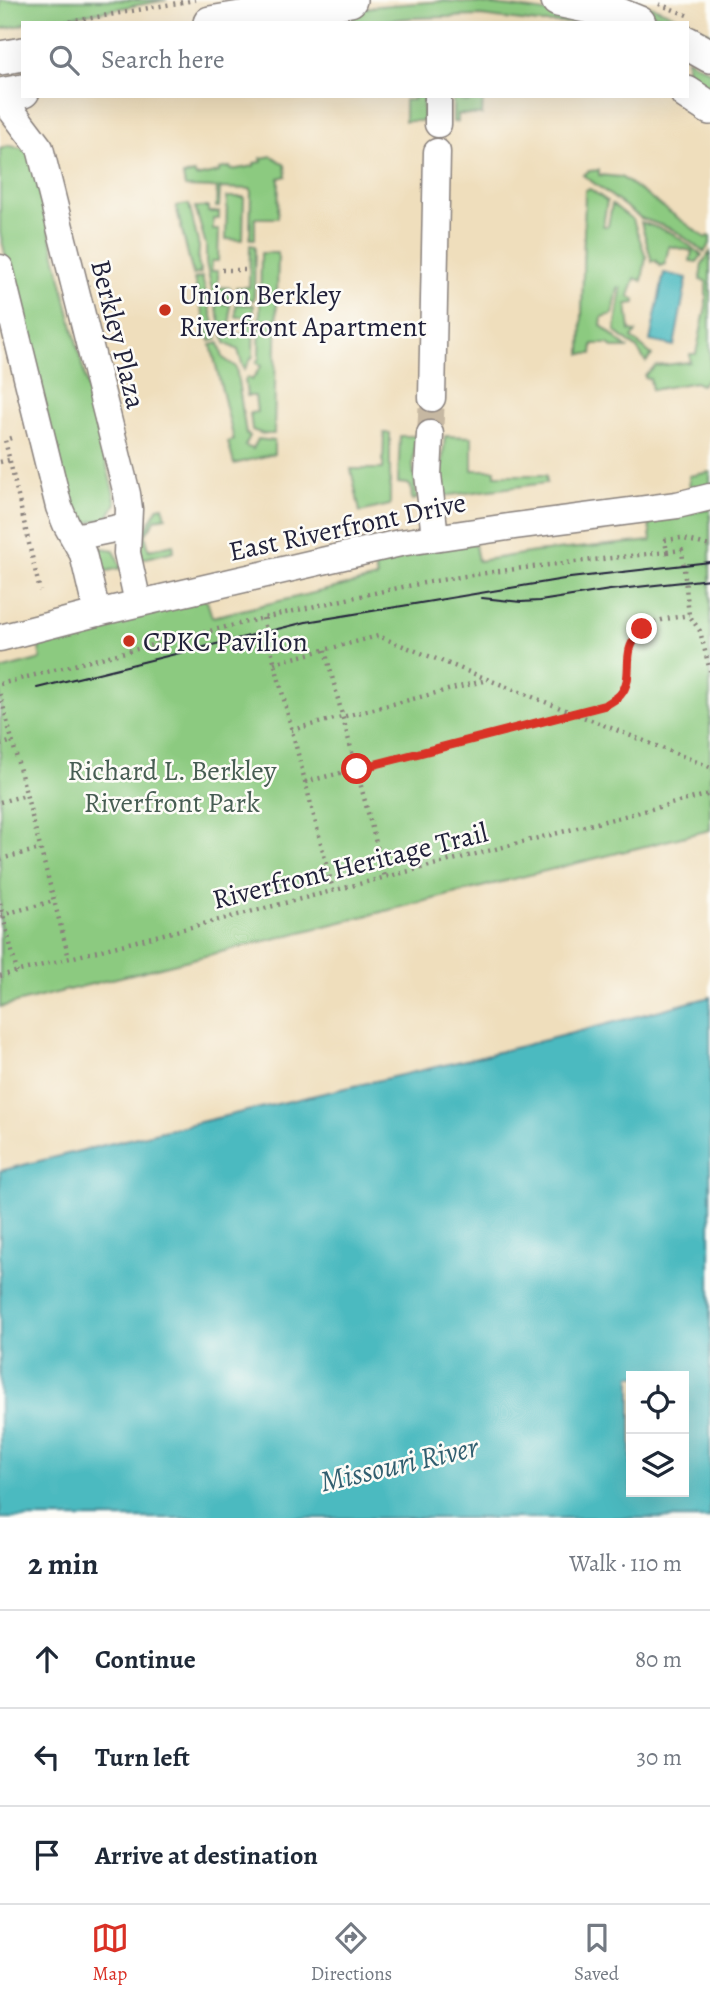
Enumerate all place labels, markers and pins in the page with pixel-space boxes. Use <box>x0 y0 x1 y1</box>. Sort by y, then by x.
place label: Union Berkley Riverfront Apartment <box>179 276 427 346</box>
marker: Union Berkley Riverfront Apartment <box>157 302 173 318</box>
place label: CPKC Pavilion <box>143 623 308 661</box>
marker: CPKC Pavilion <box>121 633 137 649</box>

